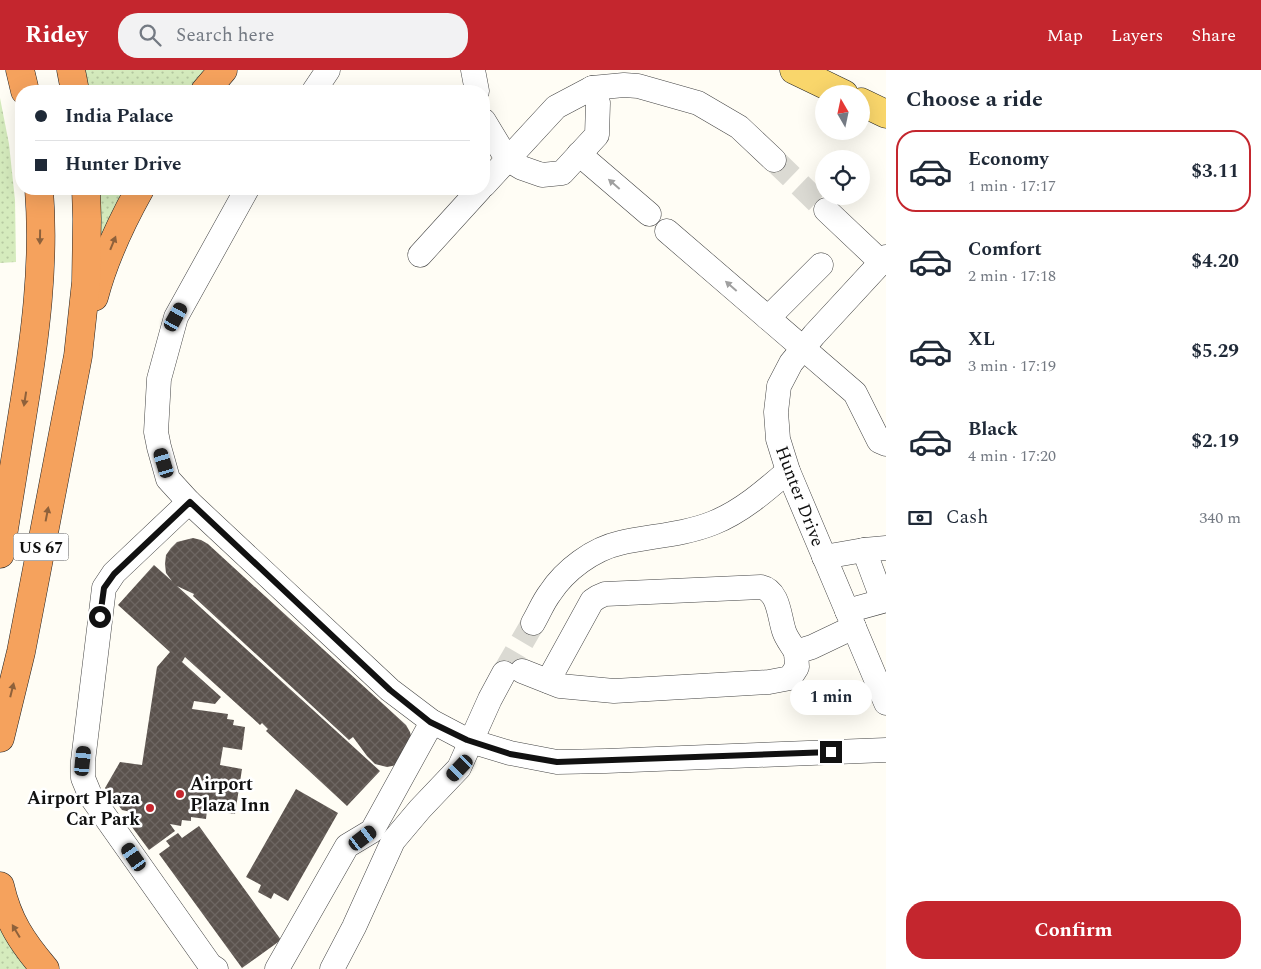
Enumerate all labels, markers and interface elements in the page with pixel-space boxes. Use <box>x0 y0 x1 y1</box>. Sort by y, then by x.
search box <box>118 13 468 58</box>
text: Ridey <box>25 17 88 53</box>
icon: search <box>136 21 164 49</box>
text: Search here <box>176 21 275 50</box>
text: Map <box>1047 22 1083 49</box>
text: Layers <box>1111 22 1163 49</box>
text: Share <box>1191 22 1236 49</box>
text: Choose a ride <box>906 83 1043 116</box>
north arrow <box>815 85 870 140</box>
map controls <box>815 85 870 205</box>
text: India Palace <box>65 102 174 131</box>
text: Economy <box>968 145 1049 174</box>
icon: car <box>908 149 953 194</box>
text: Hunter Drive <box>65 150 182 179</box>
button: locate <box>815 150 870 205</box>
text: $3.11 <box>1191 157 1239 186</box>
text: 1 min · 17:17 <box>968 174 1056 198</box>
one-way arrow <box>608 179 621 190</box>
one-way arrow <box>36 230 44 246</box>
one-way arrow <box>109 235 117 250</box>
text: Comfort <box>968 235 1042 264</box>
icon: car <box>908 239 953 284</box>
text: $4.20 <box>1191 247 1239 276</box>
text: 2 min · 17:18 <box>968 264 1056 288</box>
one-way arrow <box>725 281 737 292</box>
car <box>162 300 189 334</box>
text: XL <box>968 325 995 354</box>
icon: car <box>908 329 953 374</box>
text: $5.29 <box>1191 337 1239 366</box>
text: 3 min · 17:19 <box>968 354 1056 378</box>
one-way arrow <box>21 391 29 407</box>
text: Black <box>968 415 1018 444</box>
icon: car <box>908 419 953 464</box>
text: $2.19 <box>1191 427 1239 456</box>
street label: Hunter Drive <box>768 442 831 550</box>
text: 4 min · 17:20 <box>968 444 1056 468</box>
car <box>152 446 175 480</box>
text: Cash <box>946 503 988 532</box>
icon: cash <box>906 504 934 532</box>
one-way arrow <box>44 506 52 522</box>
text: 340 m <box>1199 506 1241 530</box>
road number: US 67 <box>13 534 68 561</box>
route start <box>89 606 111 628</box>
callout: 1 min <box>790 680 872 714</box>
one-way arrow <box>8 683 16 698</box>
text: 1 min <box>810 685 852 709</box>
route end <box>820 741 842 763</box>
car <box>73 745 92 777</box>
car <box>444 752 475 784</box>
place label: Airport Plaza Inn <box>190 771 270 819</box>
place label: Airport Plaza Car Park <box>27 785 141 833</box>
marker: Airport Plaza Inn <box>174 788 186 800</box>
marker: Airport Plaza Car Park <box>144 802 156 814</box>
car <box>346 823 379 853</box>
car <box>119 840 148 874</box>
button: Confirm <box>906 901 1241 959</box>
one-way arrow <box>12 924 21 937</box>

